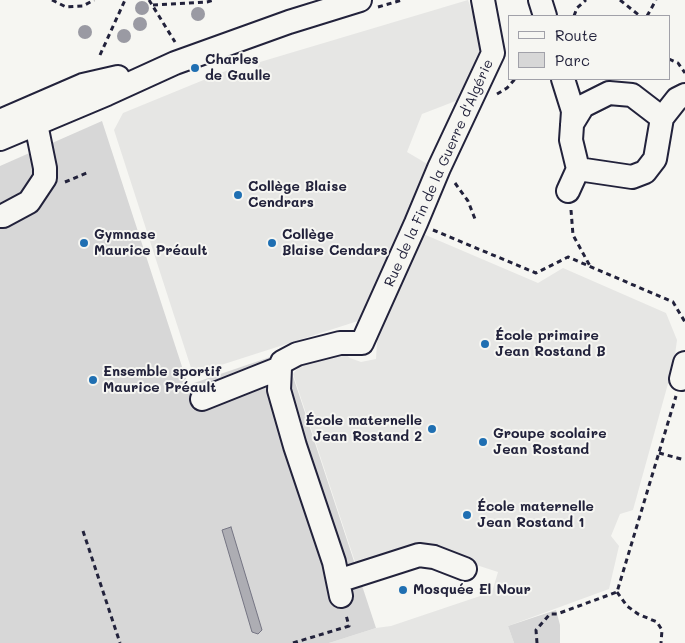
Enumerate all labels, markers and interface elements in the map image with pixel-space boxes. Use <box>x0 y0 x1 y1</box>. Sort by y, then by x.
legend <box>508 15 670 80</box>
text: Route <box>555 25 598 45</box>
text: Parc <box>555 50 590 70</box>
place label: Charles de Gaulle <box>205 52 271 84</box>
street label: Rue de la Fin de la Guerre d'Algérie <box>381 57 497 289</box>
marker: Charles de Gaulle <box>189 62 201 74</box>
place label: Collège Blaise Cendrars <box>248 179 347 212</box>
marker: Collège Blaise Cendrars <box>232 189 244 201</box>
place label: Gymnase Maurice Préault <box>94 227 208 260</box>
place label: Collège Blaise Cendars <box>282 227 388 260</box>
marker: Gymnase Maurice Préault <box>78 237 90 249</box>
marker: Collège Blaise Cendars <box>266 237 278 249</box>
place label: École primaire Jean Rostand B <box>495 328 606 361</box>
marker: École primaire Jean Rostand B <box>479 338 491 350</box>
place label: Ensemble sportif Maurice Préault <box>103 364 221 397</box>
marker: Ensemble sportif Maurice Préault <box>87 374 99 386</box>
place label: École maternelle Jean Rostand 2 <box>305 413 422 446</box>
marker: École maternelle Jean Rostand 2 <box>426 423 438 435</box>
place label: Groupe scolaire Jean Rostand <box>493 426 606 458</box>
marker: Groupe scolaire Jean Rostand <box>477 436 489 448</box>
place label: École maternelle Jean Rostand 1 <box>477 499 594 532</box>
marker: École maternelle Jean Rostand 1 <box>461 509 473 521</box>
place label: Mosquée El Nour <box>413 582 531 598</box>
marker: Mosquée El Nour <box>397 584 409 596</box>

